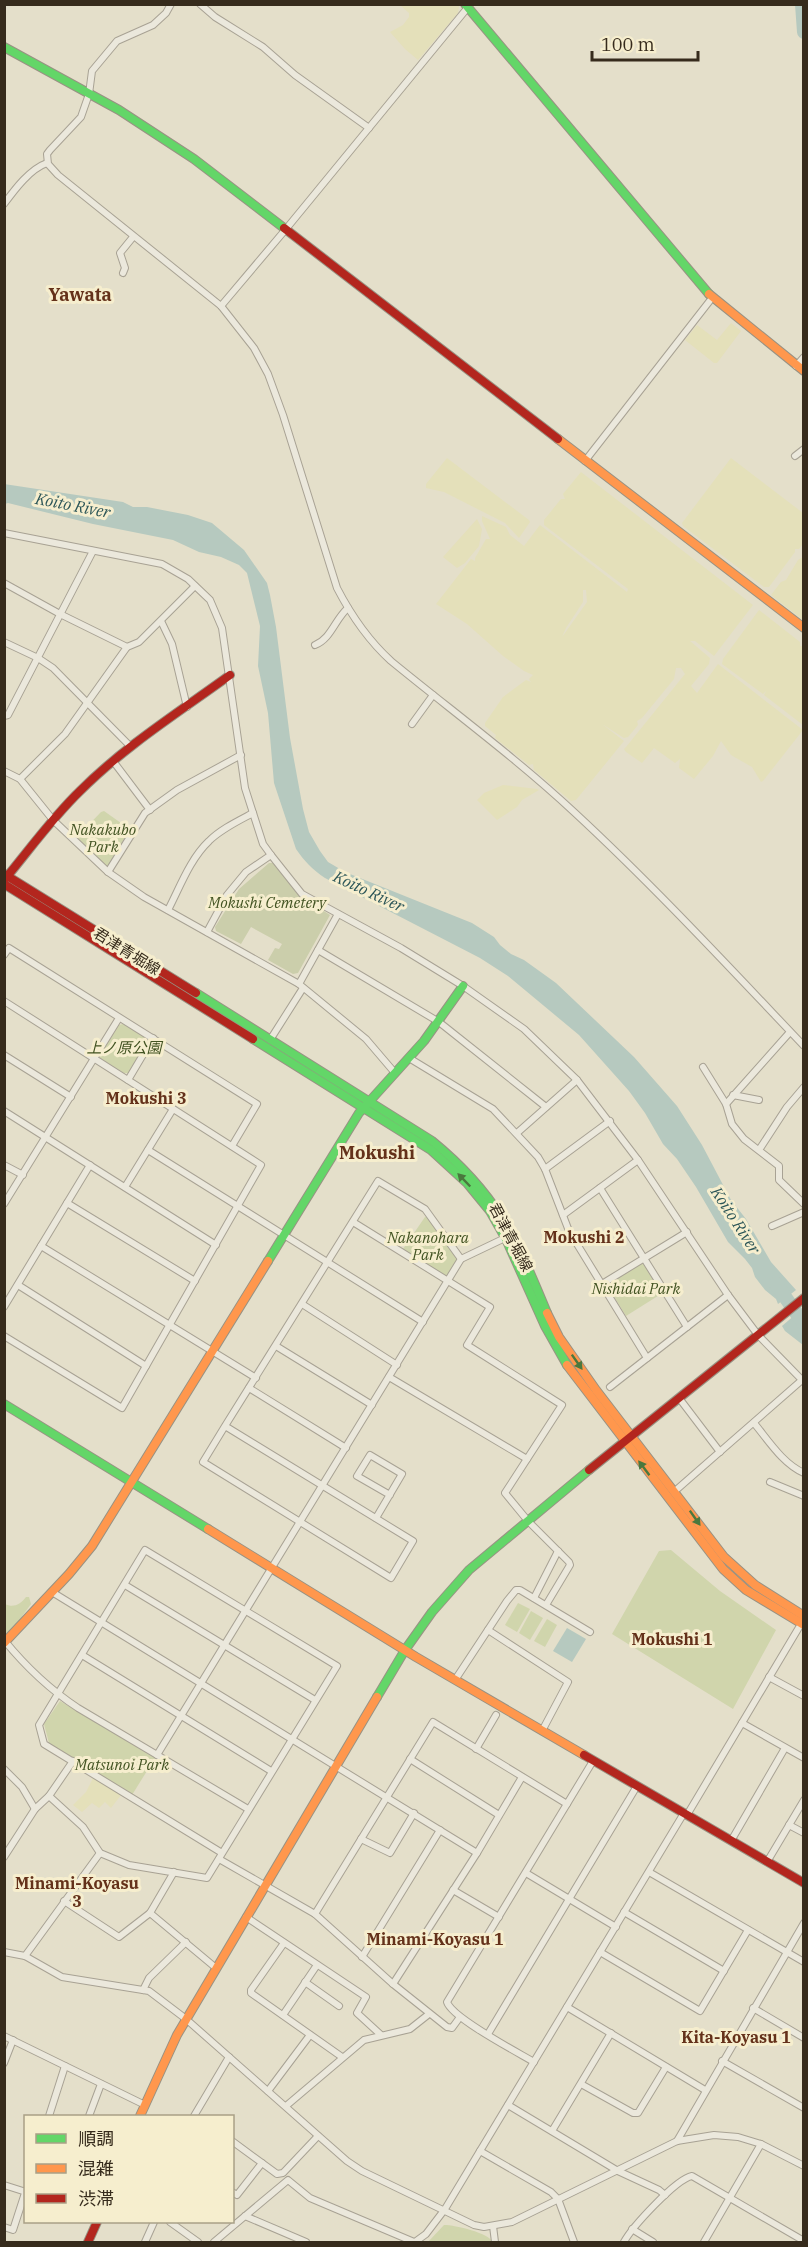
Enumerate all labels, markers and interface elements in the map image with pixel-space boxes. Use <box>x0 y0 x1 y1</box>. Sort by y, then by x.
scale bar <box>592 24 698 62</box>
text: 100 m <box>601 33 655 56</box>
district label: Yawata <box>48 283 112 306</box>
water label: Koito River <box>33 488 113 522</box>
park label: Nakakubo Park <box>69 820 136 856</box>
water label: Koito River <box>330 866 408 916</box>
park label: Mokushi Cemetery <box>207 893 327 912</box>
street label: 君津青堀線 <box>90 923 164 979</box>
park label: 上ノ原公園 <box>86 1038 163 1057</box>
district label: Mokushi 3 <box>105 1088 187 1108</box>
district label: Mokushi <box>339 1141 415 1164</box>
one-way arrow <box>458 1174 472 1188</box>
water label: Koito River <box>706 1182 766 1258</box>
street label: 君津青堀線 <box>485 1199 537 1275</box>
district label: Mokushi 2 <box>543 1227 625 1247</box>
park label: Nakanohara Park <box>386 1228 470 1264</box>
park label: Nishidai Park <box>591 1279 680 1298</box>
one-way arrow <box>571 1354 583 1370</box>
one-way arrow <box>639 1461 651 1476</box>
one-way arrow <box>689 1509 701 1525</box>
district label: Mokushi 1 <box>631 1629 713 1649</box>
park label: Matsunoi Park <box>74 1755 169 1774</box>
district label: Minami-Koyasu 3 <box>15 1873 139 1911</box>
district label: Minami-Koyasu 1 <box>366 1929 504 1949</box>
district label: Kita-Koyasu 1 <box>681 2027 791 2047</box>
legend <box>24 2115 234 2223</box>
text: 順調 <box>78 2127 114 2150</box>
text: 混雑 <box>78 2157 114 2180</box>
text: 渋滞 <box>78 2187 114 2210</box>

